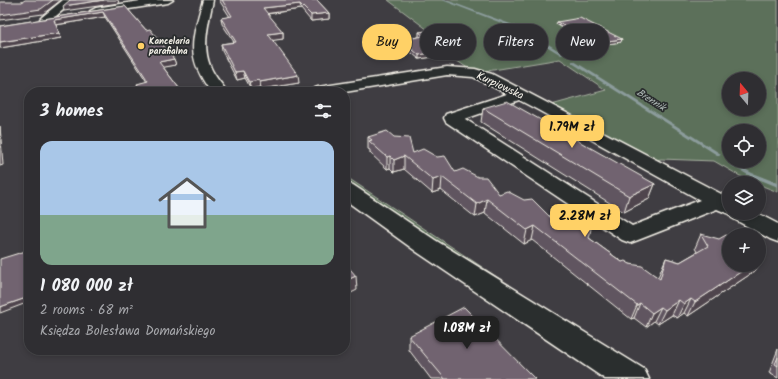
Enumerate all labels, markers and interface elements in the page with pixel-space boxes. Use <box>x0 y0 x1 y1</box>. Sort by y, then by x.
chip: Buy <box>362 24 412 60</box>
chip: Rent <box>420 24 476 60</box>
chip: Filters <box>484 24 548 60</box>
chip: New <box>556 24 609 60</box>
place label: Kancelaria parafialna <box>148 34 190 59</box>
marker: Kancelaria parafialna <box>136 41 146 51</box>
street label: Kurpiowska <box>473 67 527 105</box>
north arrow <box>722 72 766 116</box>
map controls <box>722 72 766 272</box>
water label: Brennik <box>633 85 670 116</box>
text: 3 homes <box>40 98 103 125</box>
icon: filters <box>312 100 334 122</box>
pin: 1.79M zł <box>531 115 613 149</box>
text: 1.79M zł <box>549 117 595 138</box>
button: locate <box>722 124 766 168</box>
icon: home <box>151 167 223 239</box>
button: layers <box>722 176 766 220</box>
pin: 2.28M zł <box>544 204 626 238</box>
text: 2.28M zł <box>559 206 611 227</box>
button: + <box>722 228 766 272</box>
text: 1 080 000 zł <box>40 273 133 300</box>
text: 2 rooms · 68 m² <box>40 300 133 321</box>
pin: 1.08M zł <box>426 316 508 350</box>
text: 1.08M zł <box>443 318 491 339</box>
text: Księdza Bolesława Domańskiego <box>40 321 215 342</box>

